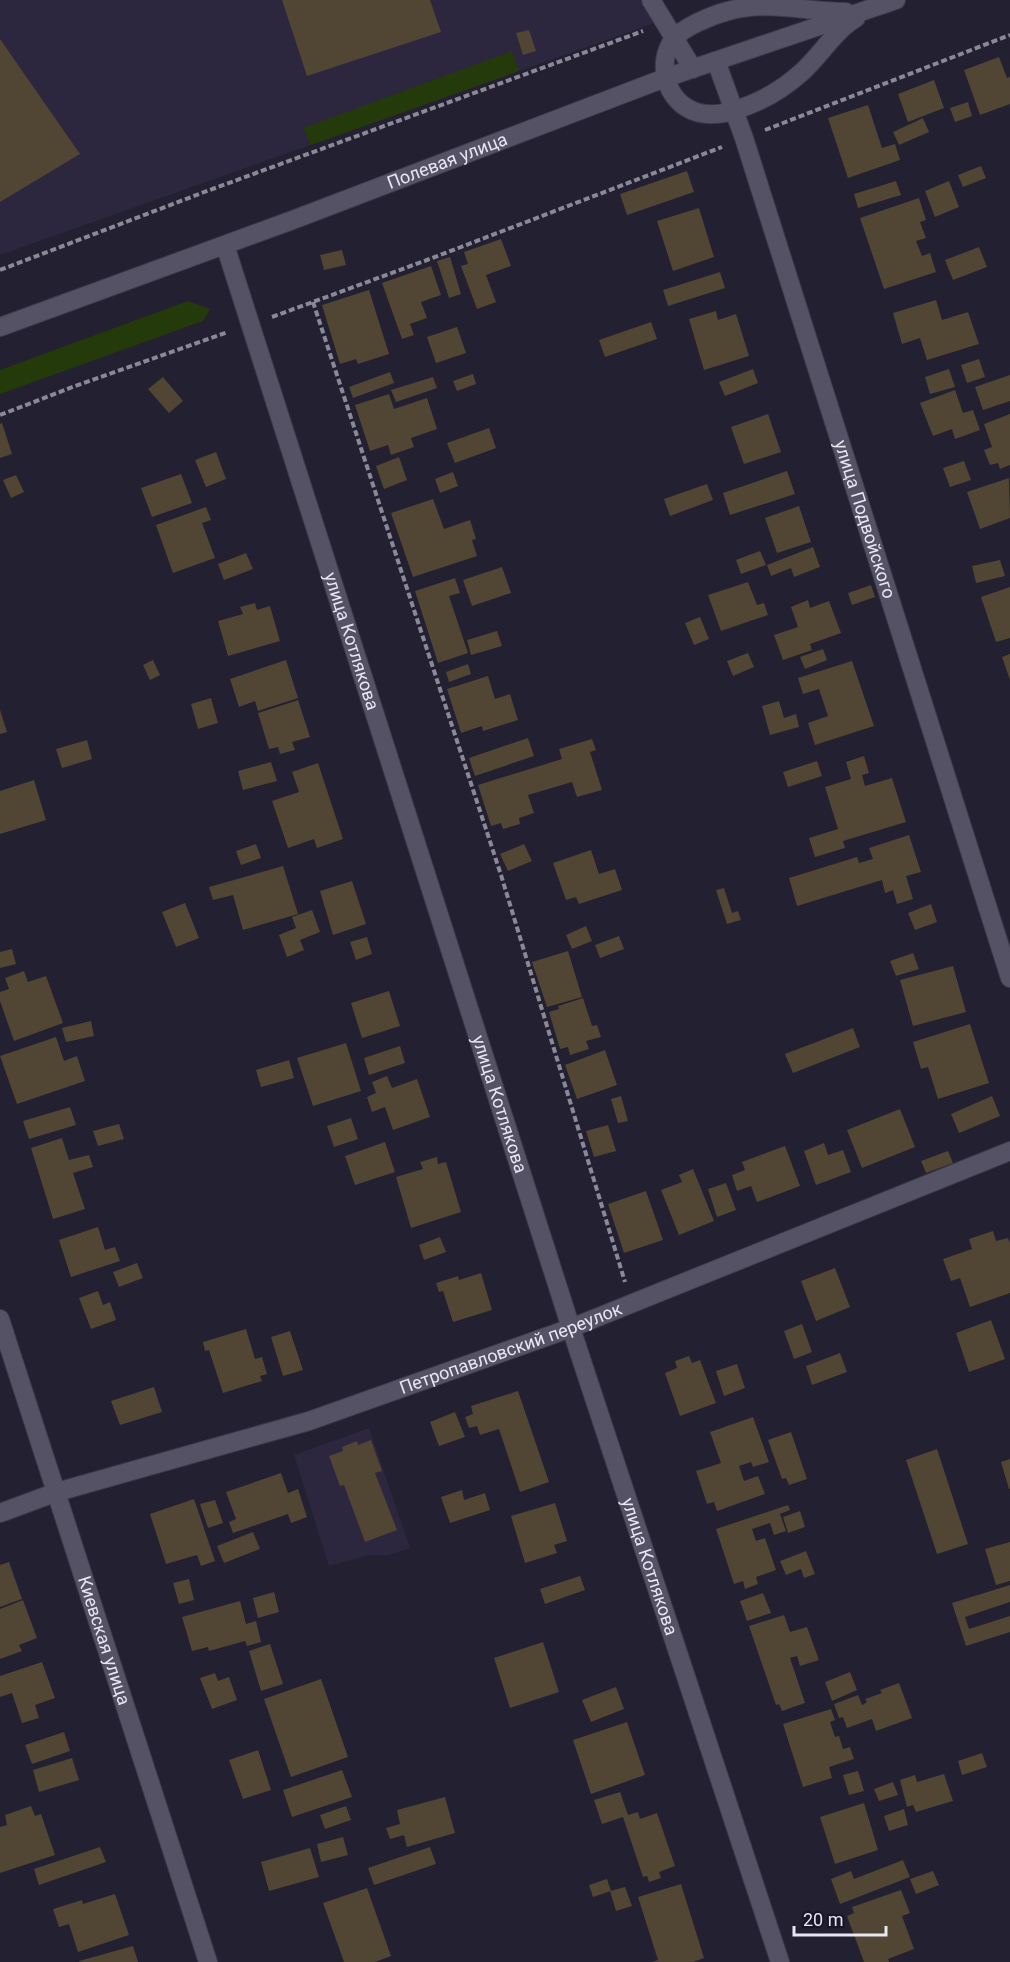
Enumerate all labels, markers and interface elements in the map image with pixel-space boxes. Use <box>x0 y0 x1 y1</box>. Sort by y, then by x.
street label: Полевая улица <box>384 128 510 193</box>
street label: улица Подвойского <box>830 437 900 601</box>
street label: улица Котлякова <box>320 570 384 713</box>
street label: улица Котлякова <box>468 1033 532 1176</box>
street label: Петропавловский переулок <box>397 1297 625 1398</box>
street label: улица Котлякова <box>618 1495 683 1638</box>
street label: Киевская улица <box>74 1573 135 1708</box>
scale bar <box>794 1899 886 1937</box>
text: 20 m <box>803 1909 843 1930</box>

